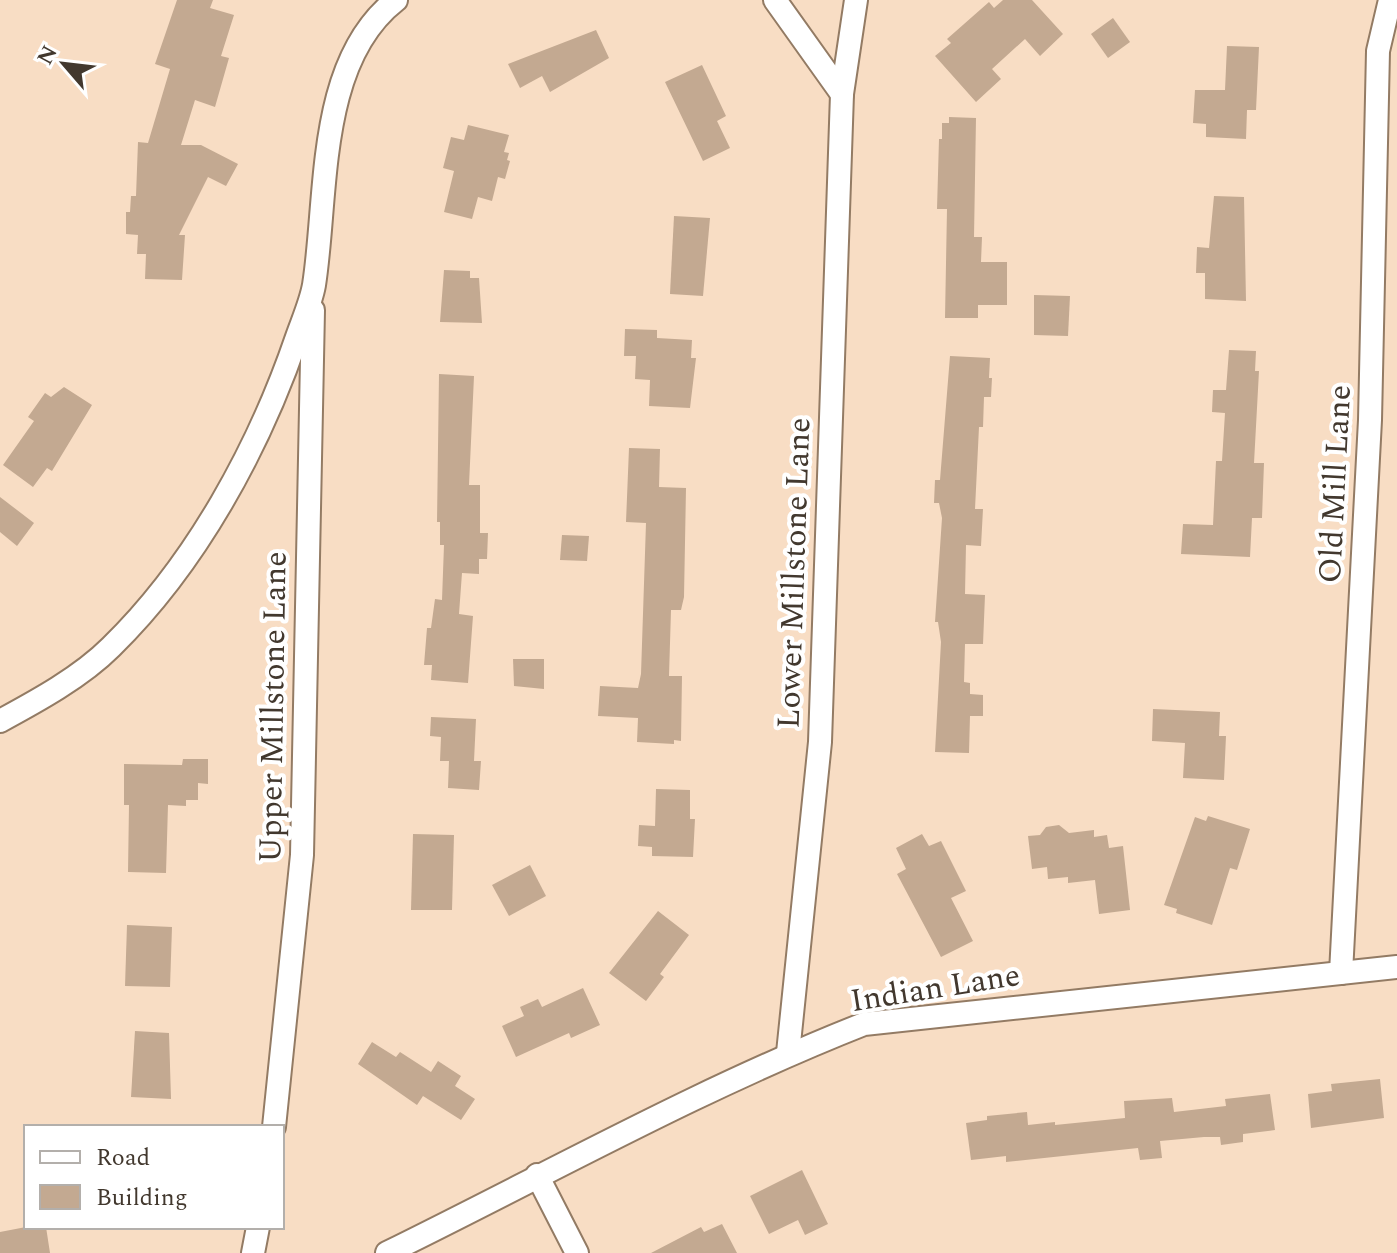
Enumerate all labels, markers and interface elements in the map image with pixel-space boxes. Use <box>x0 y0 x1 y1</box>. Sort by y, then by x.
north arrow <box>24 24 104 104</box>
text: N <box>29 40 66 71</box>
street label: Old Mill Lane <box>1306 384 1365 585</box>
street label: Lower Millstone Lane <box>765 417 824 730</box>
street label: Upper Millstone Lane <box>246 551 301 863</box>
street label: Indian Lane <box>847 951 1024 1026</box>
legend <box>24 1125 284 1229</box>
text: Road <box>96 1140 150 1176</box>
text: Building <box>96 1180 188 1216</box>

